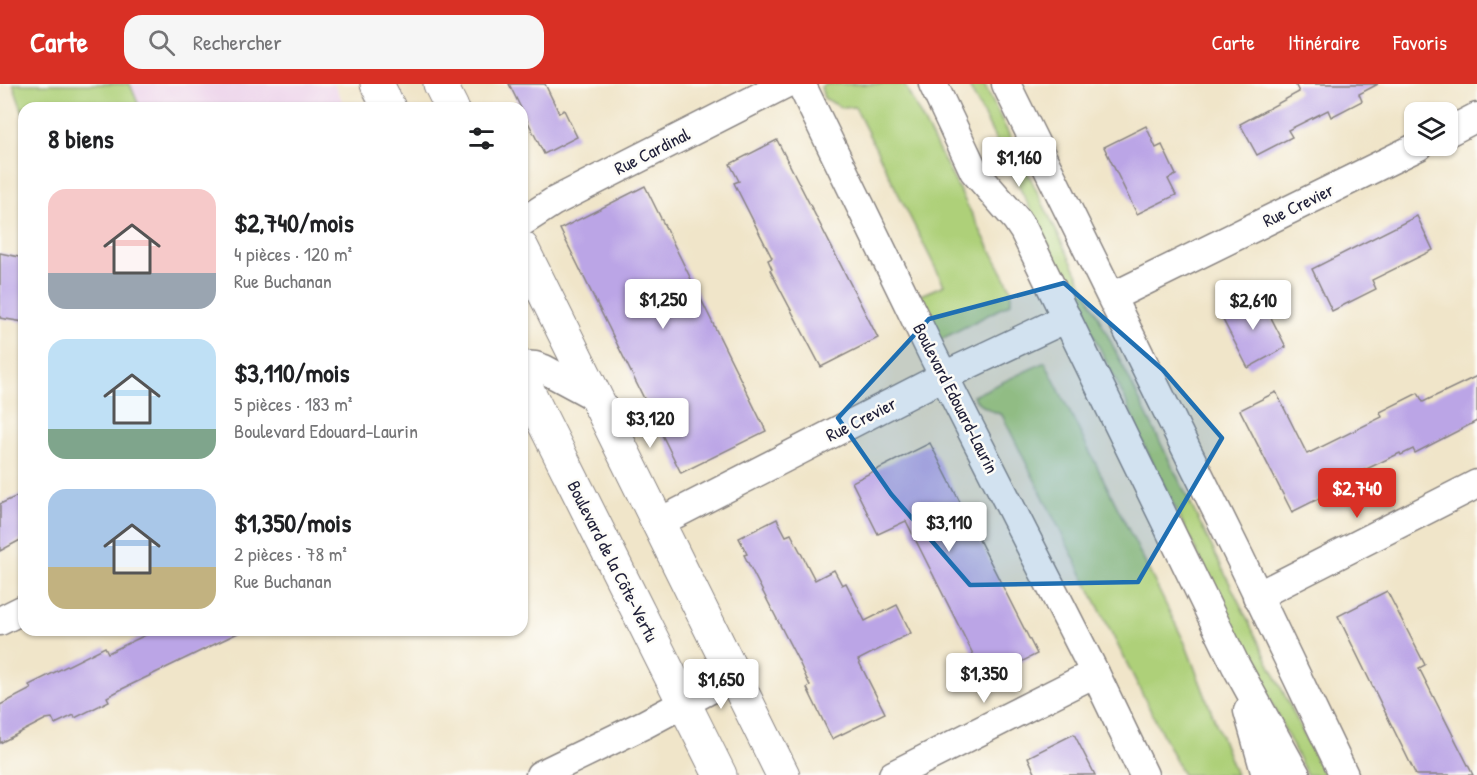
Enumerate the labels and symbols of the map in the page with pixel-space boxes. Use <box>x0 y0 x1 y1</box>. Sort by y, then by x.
street label: Rue Cardinal <box>610 121 694 181</box>
pin: $1,160 <box>970 137 1068 188</box>
street label: Rue Crevier <box>1258 177 1338 233</box>
pin: $1,250 <box>614 279 712 330</box>
pin: $2,610 <box>1204 280 1302 331</box>
street label: Boulevard Edouard-Laurin <box>907 319 1005 477</box>
street label: Rue Crevier <box>821 391 901 447</box>
pin: $3,120 <box>601 398 699 449</box>
pin: $2,740 <box>1308 468 1406 519</box>
street label: Boulevard de la Côte-Vertu <box>562 476 664 646</box>
pin: $3,110 <box>900 502 998 553</box>
pin: $1,350 <box>935 653 1033 704</box>
pin: $1,650 <box>672 659 770 710</box>

